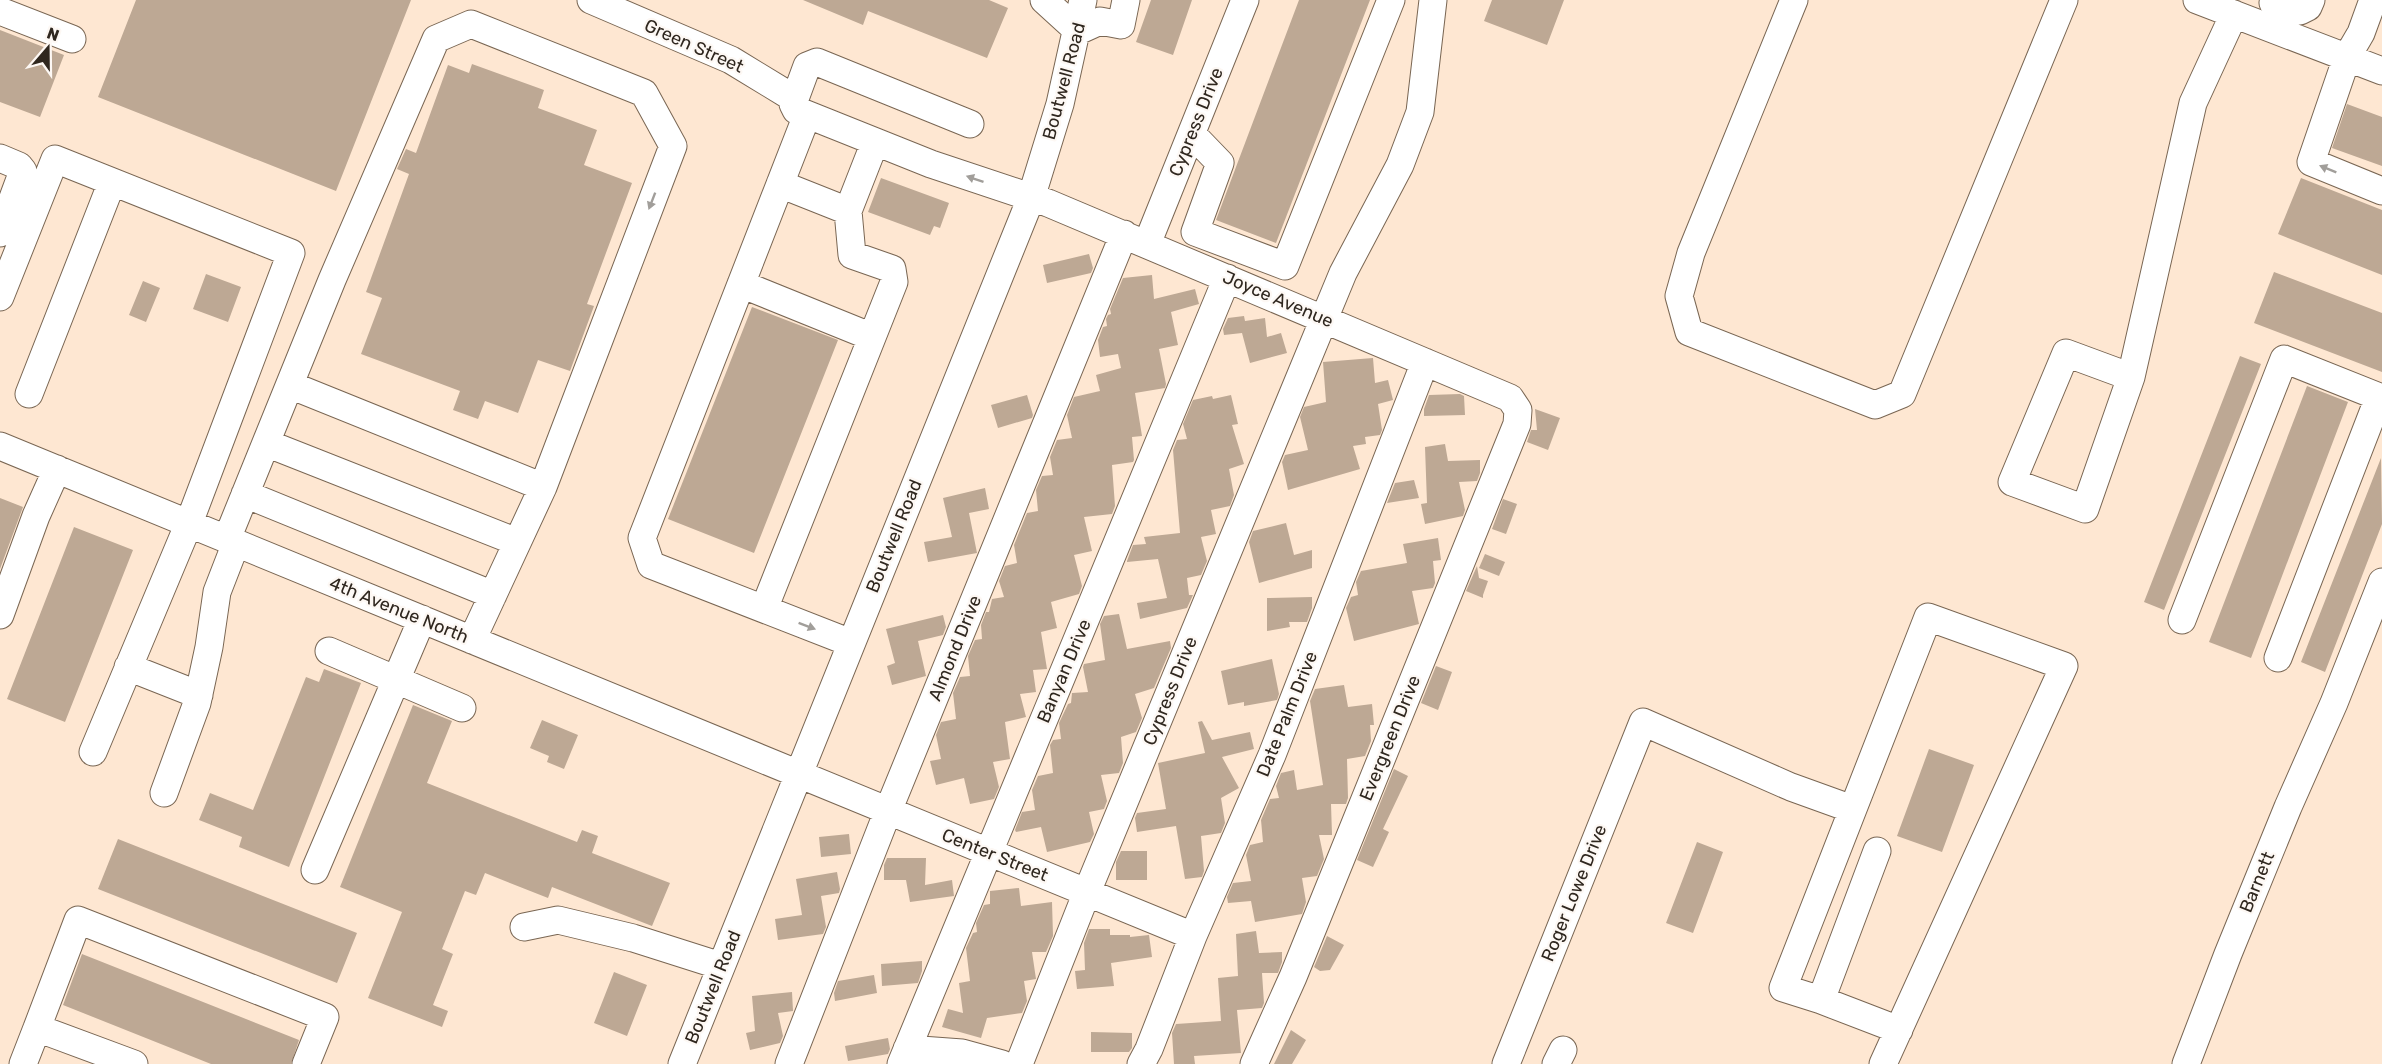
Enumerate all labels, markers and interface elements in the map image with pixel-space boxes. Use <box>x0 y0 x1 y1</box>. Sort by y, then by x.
street label: Green Street <box>641 14 747 78</box>
north arrow <box>18 18 78 78</box>
street label: Boutwell Road <box>1038 20 1090 142</box>
text: N <box>44 23 62 45</box>
street label: Cypress Drive <box>1164 64 1228 180</box>
one-way arrow <box>2318 164 2336 174</box>
one-way arrow <box>966 174 984 184</box>
one-way arrow <box>647 192 657 210</box>
street label: Joyce Avenue <box>1219 266 1337 332</box>
street label: Boutwell Road <box>861 476 927 596</box>
street label: 4th Avenue North <box>326 572 472 648</box>
street label: Almond Drive <box>924 592 986 704</box>
street label: Banyan Drive <box>1032 616 1096 726</box>
one-way arrow <box>799 621 817 631</box>
street label: Cypress Drive <box>1138 633 1202 749</box>
street label: Date Palm Drive <box>1252 648 1322 780</box>
street label: Evergreen Drive <box>1355 672 1425 804</box>
street label: Roger Lowe Drive <box>1537 821 1611 965</box>
street label: Center Street <box>939 824 1051 886</box>
street label: Barnett <box>2235 848 2279 916</box>
street label: Boutwell Road <box>680 927 746 1047</box>

